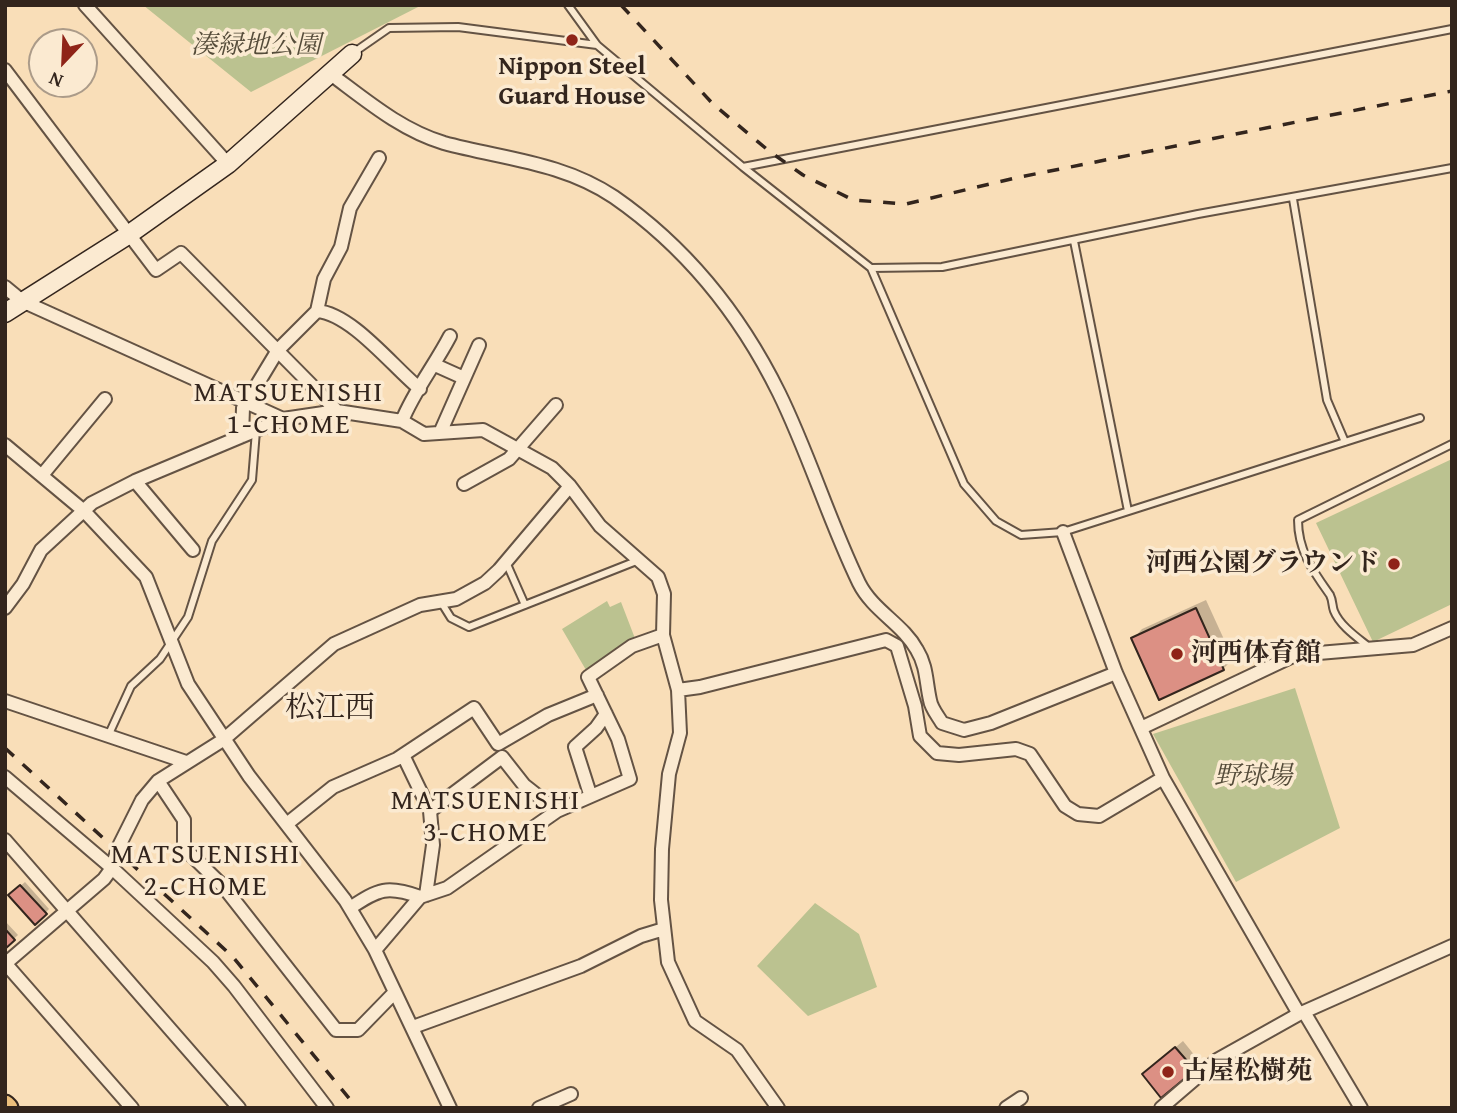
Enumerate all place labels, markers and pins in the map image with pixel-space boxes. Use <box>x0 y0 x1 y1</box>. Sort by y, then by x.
marker: Nippon Steel Guard House <box>564 32 580 48</box>
place label: Nippon Steel Guard House <box>498 51 646 112</box>
place label: 河西公園グラウンド <box>1146 548 1380 580</box>
marker: 河西公園グラウンド <box>1386 556 1402 572</box>
place label: 河西体育館 <box>1191 638 1321 670</box>
marker: 河西体育館 <box>1169 646 1185 662</box>
place label: 古屋松樹苑 <box>1182 1056 1312 1088</box>
marker: 古屋松樹苑 <box>1160 1064 1176 1080</box>

